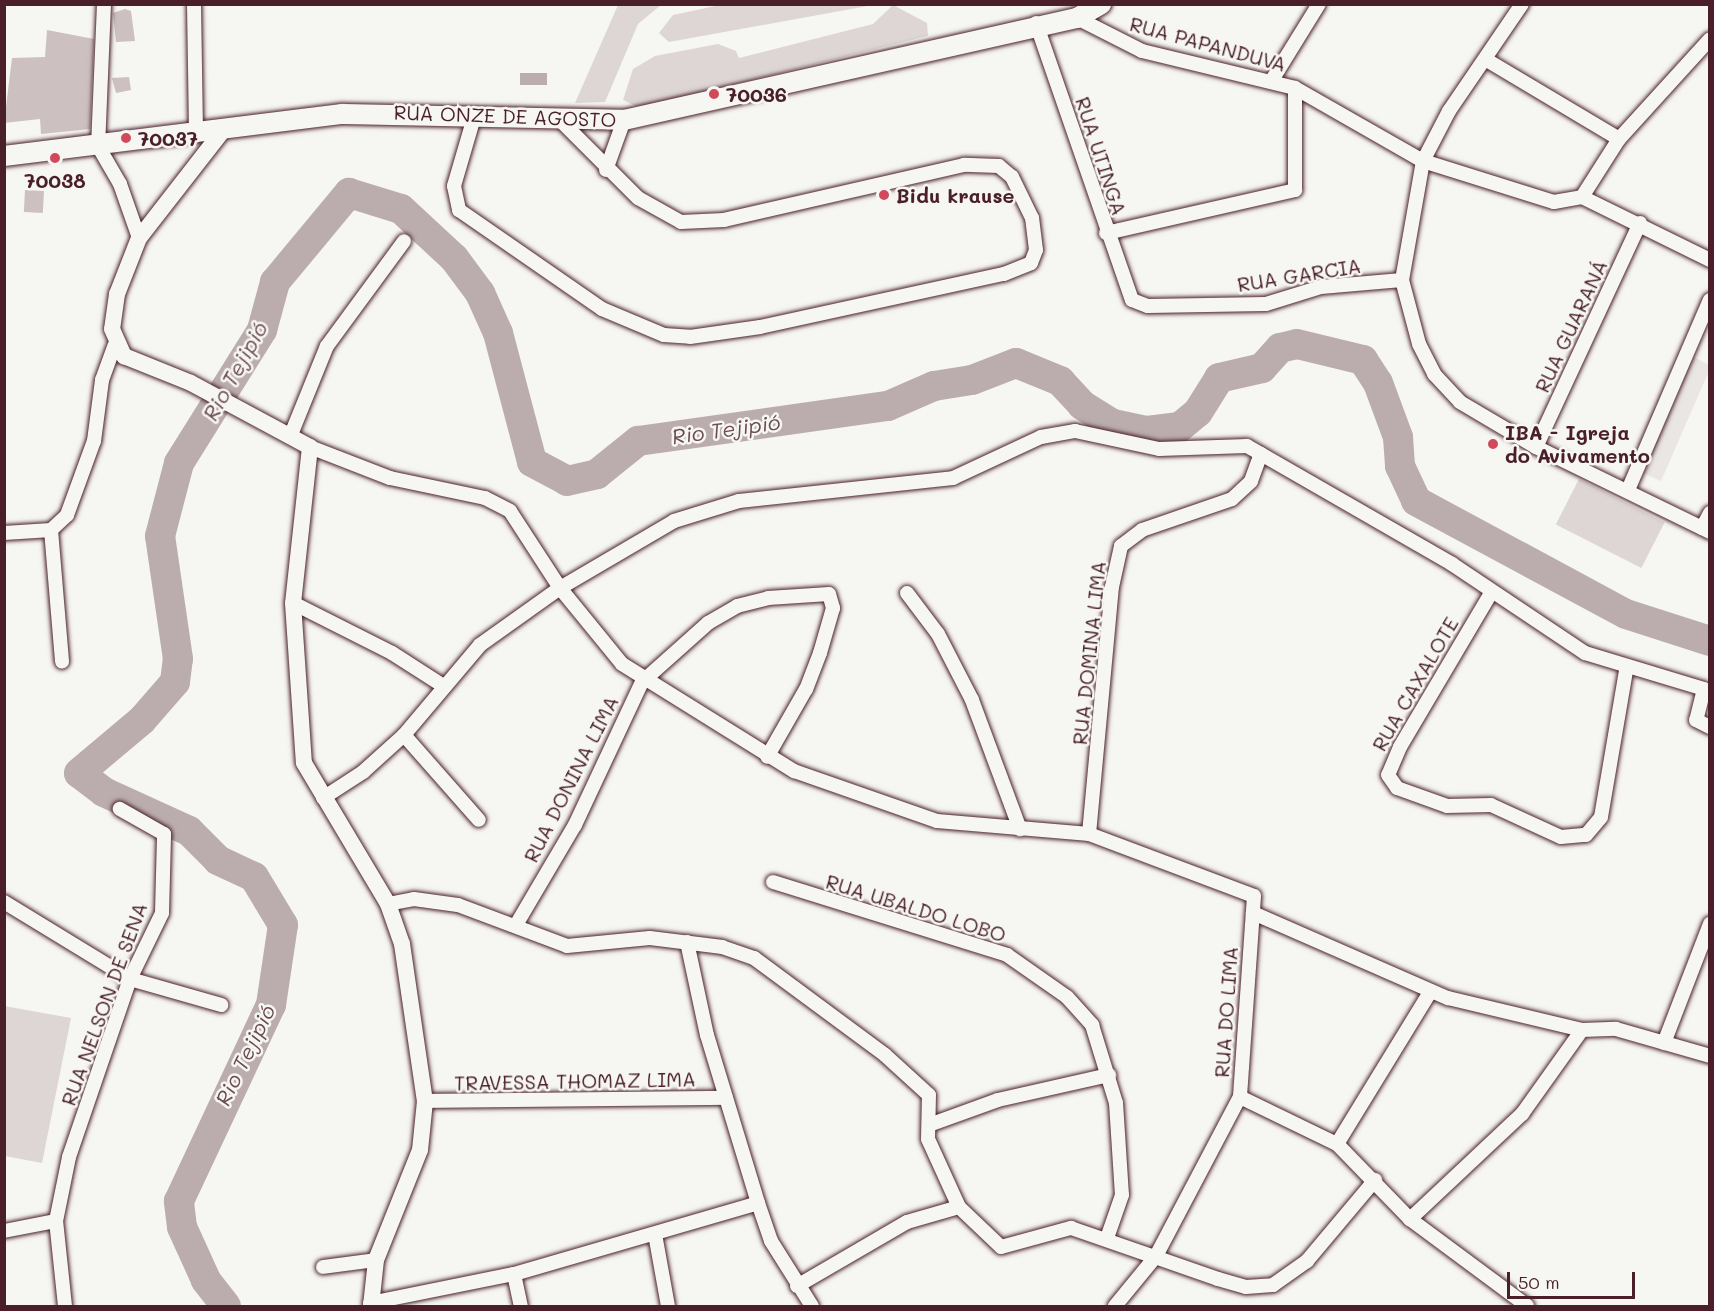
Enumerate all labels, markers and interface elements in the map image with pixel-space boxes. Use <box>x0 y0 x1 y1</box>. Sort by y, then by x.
street label: RUA PAPANDUVA <box>1127 12 1289 76</box>
place label: 70036 <box>726 82 787 106</box>
marker: 70036 <box>707 87 721 101</box>
street label: RUA UTINGA <box>1071 94 1131 218</box>
street label: RUA ONZE DE AGOSTO <box>393 100 617 132</box>
place label: 70037 <box>138 126 198 150</box>
marker: 70037 <box>119 131 133 145</box>
marker: 70038 <box>48 151 62 165</box>
place label: 70038 <box>24 168 86 192</box>
place label: Bidu krause <box>896 183 1014 207</box>
marker: Bidu krause <box>877 188 891 202</box>
street label: RUA GARCIA <box>1236 253 1362 297</box>
street label: RUA GUARANÁ <box>1530 256 1612 396</box>
water label: Rio Tejipió <box>198 317 272 425</box>
water label: Rio Tejipió <box>670 409 782 449</box>
place label: IBA - Igreja do Avivamento <box>1505 420 1650 467</box>
marker: IBA - Igreja do Avivamento <box>1486 437 1500 451</box>
street label: RUA DOMINA LIMA <box>1067 560 1111 746</box>
street label: RUA CAXALOTE <box>1367 613 1463 755</box>
street label: RUA DONINA LIMA <box>519 692 623 866</box>
street label: RUA UBALDO LOBO <box>823 869 1009 947</box>
street label: RUA NELSON DE SENA <box>56 899 152 1109</box>
street label: RUA DO LIMA <box>1209 946 1243 1078</box>
water label: Rio Tejipió <box>210 1000 280 1110</box>
street label: TRAVESSA THOMAZ LIMA <box>454 1067 696 1095</box>
scale bar <box>1510 1260 1638 1298</box>
text: 50 m <box>1518 1270 1560 1294</box>

